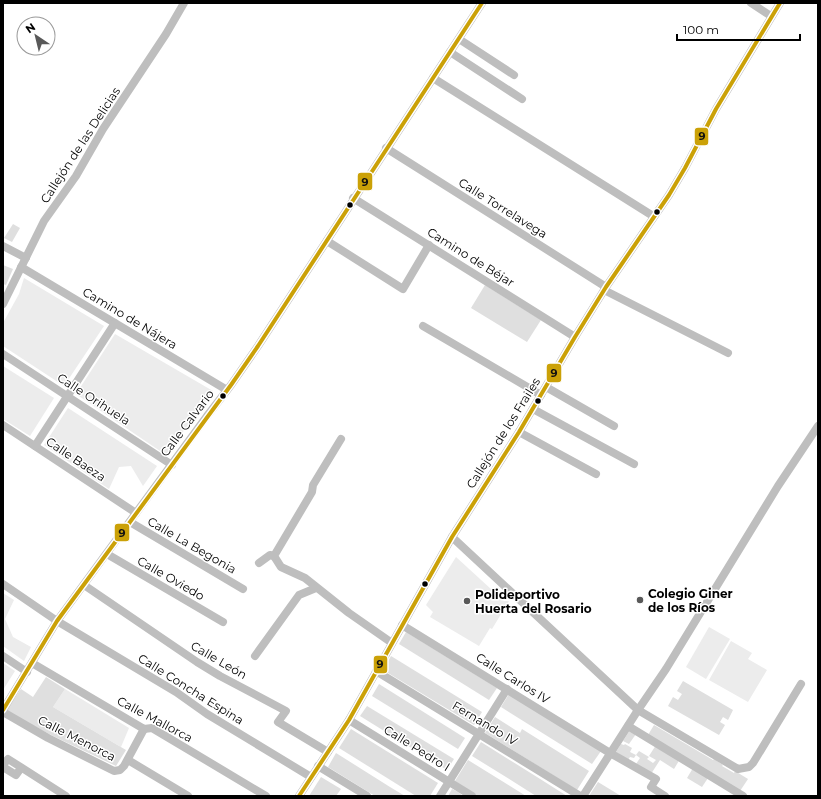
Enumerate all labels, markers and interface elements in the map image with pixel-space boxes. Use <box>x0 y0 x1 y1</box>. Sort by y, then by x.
north arrow <box>16 16 56 56</box>
scale bar <box>677 16 800 42</box>
text: N <box>23 20 38 36</box>
text: 100 m <box>683 22 719 37</box>
street label: Callejón de las Delicias <box>37 84 123 206</box>
line badge: 9 <box>694 127 709 146</box>
text: 9 <box>698 129 706 143</box>
line badge: 9 <box>357 172 373 191</box>
text: 9 <box>361 175 369 189</box>
street label: Calle Torrelavega <box>456 175 550 241</box>
unlabelled marker <box>345 200 355 210</box>
unlabelled marker <box>652 207 662 217</box>
street label: Camino de Béjar <box>425 224 518 290</box>
street label: Camino de Nájera <box>80 284 180 352</box>
line badge: 9 <box>546 363 562 383</box>
text: 9 <box>550 366 558 380</box>
street label: Calle Orihuela <box>55 370 133 428</box>
street label: Callejón de los Frailes <box>463 375 543 491</box>
street label: Calle Calvario <box>157 387 217 459</box>
unlabelled marker <box>218 391 228 401</box>
unlabelled marker <box>533 396 543 406</box>
street label: Calle Baeza <box>43 434 109 484</box>
street label: Calle La Begonia <box>145 513 239 577</box>
line badge: 9 <box>114 523 130 542</box>
text: 9 <box>118 526 126 540</box>
street label: Calle Oviedo <box>135 553 207 603</box>
unlabelled marker <box>420 579 430 589</box>
place label: Colegio Giner de los Ríos <box>648 586 733 615</box>
place label: Polideportivo Huerta del Rosario <box>475 587 592 616</box>
marker: Colegio Giner de los Ríos <box>635 595 645 605</box>
marker: Polideportivo Huerta del Rosario <box>462 596 472 606</box>
street label: Calle León <box>188 638 250 682</box>
street label: Calle Carlos IV <box>473 649 553 707</box>
street label: Calle Concha Espina <box>135 650 247 728</box>
line badge: 9 <box>373 655 388 674</box>
text: 9 <box>376 657 384 671</box>
street label: Calle Mallorca <box>115 693 195 745</box>
street label: Fernando IV <box>450 698 521 749</box>
street label: Calle Menorca <box>36 712 118 764</box>
street label: Calle Pedro I <box>381 722 453 774</box>

